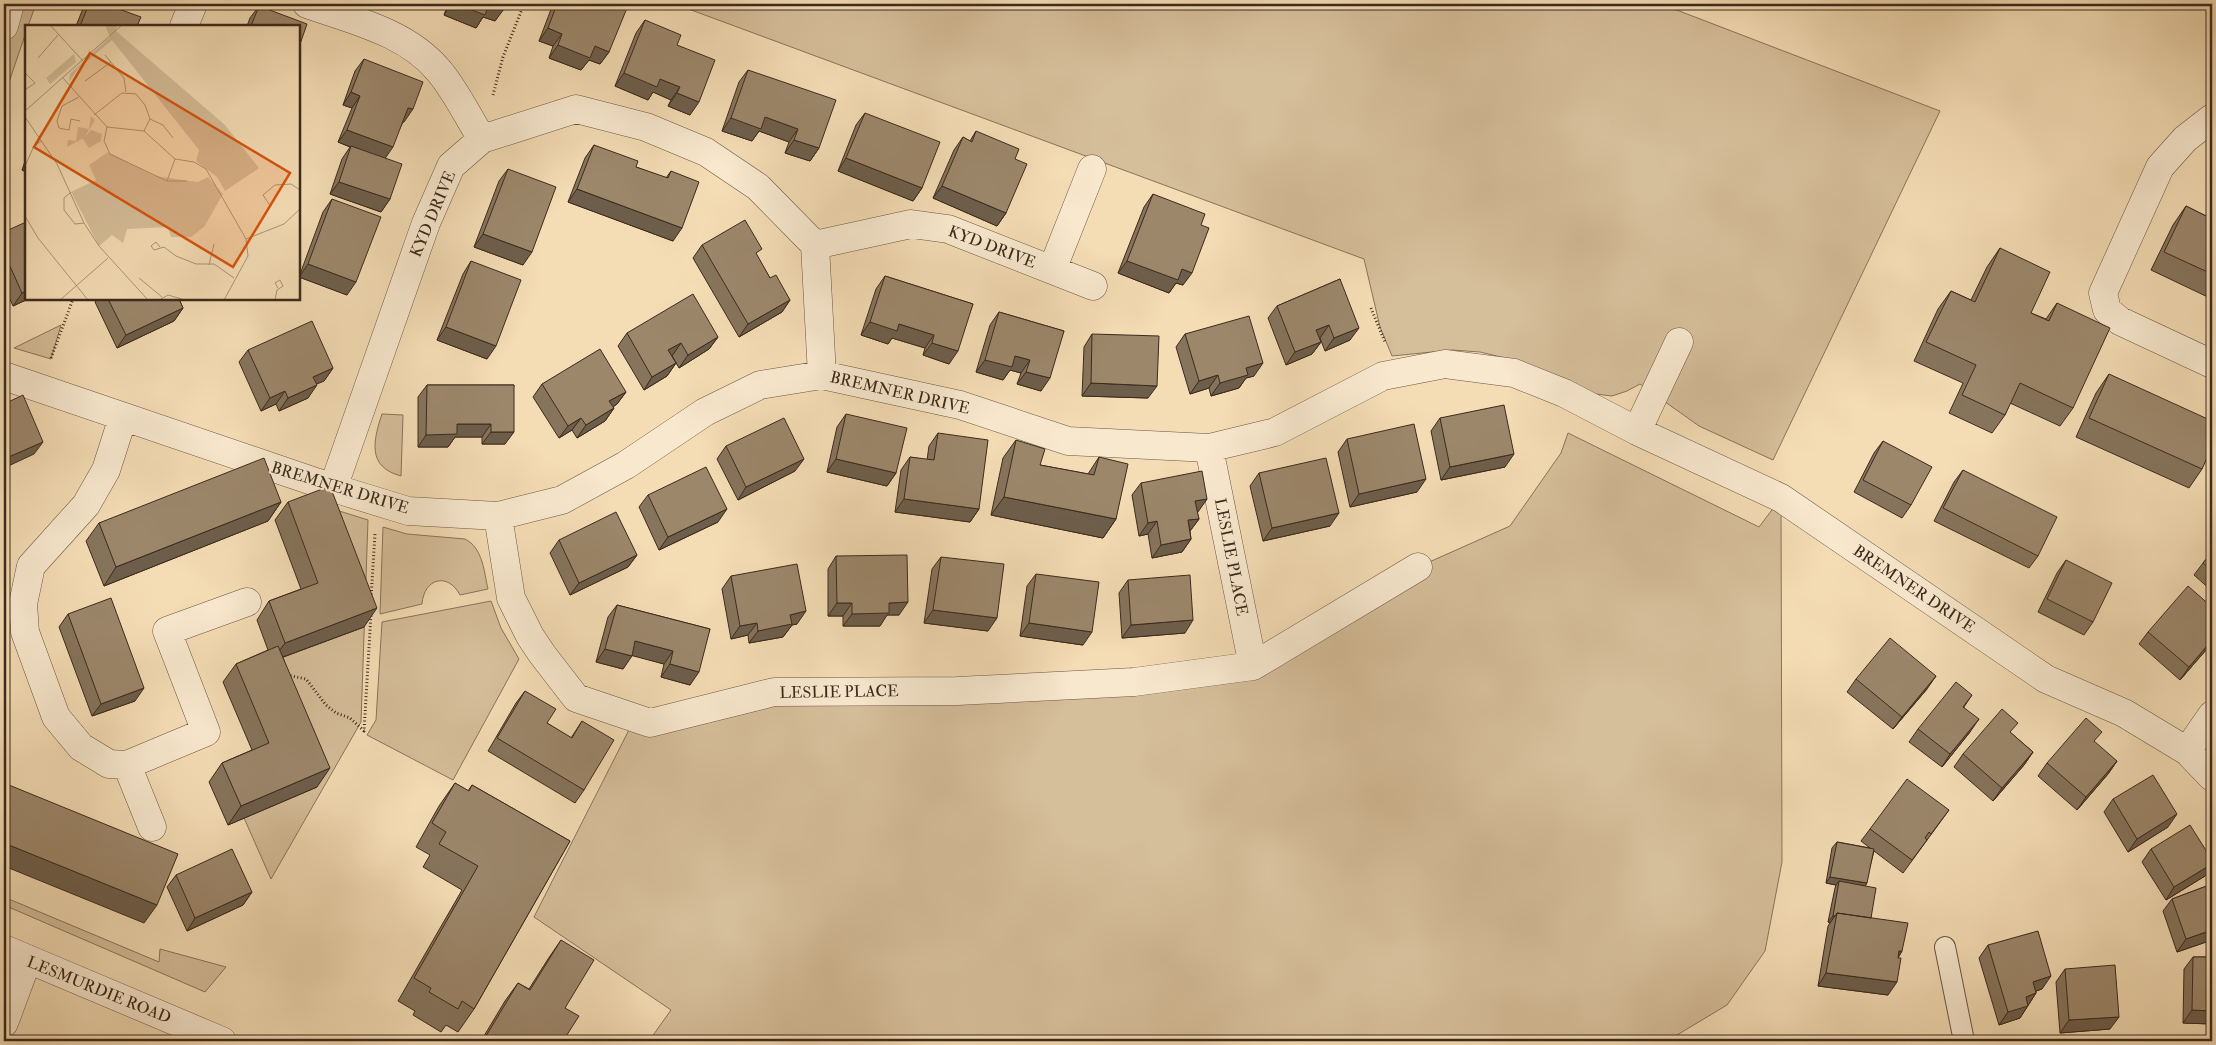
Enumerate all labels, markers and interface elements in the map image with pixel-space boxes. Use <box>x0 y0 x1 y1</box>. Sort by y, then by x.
inset map <box>25 25 300 300</box>
street label: KYD DRIVE <box>406 168 460 260</box>
street label: KYD DRIVE <box>945 221 1039 273</box>
street label: BREMNER DRIVE <box>828 367 972 419</box>
street label: BREMNER DRIVE <box>269 458 411 518</box>
street label: LESLIE PLACE <box>1210 496 1252 618</box>
street label: BREMNER DRIVE <box>1849 541 1979 637</box>
street label: LESLIE PLACE <box>779 681 899 703</box>
street label: LESMURDIE ROAD <box>24 952 174 1028</box>

